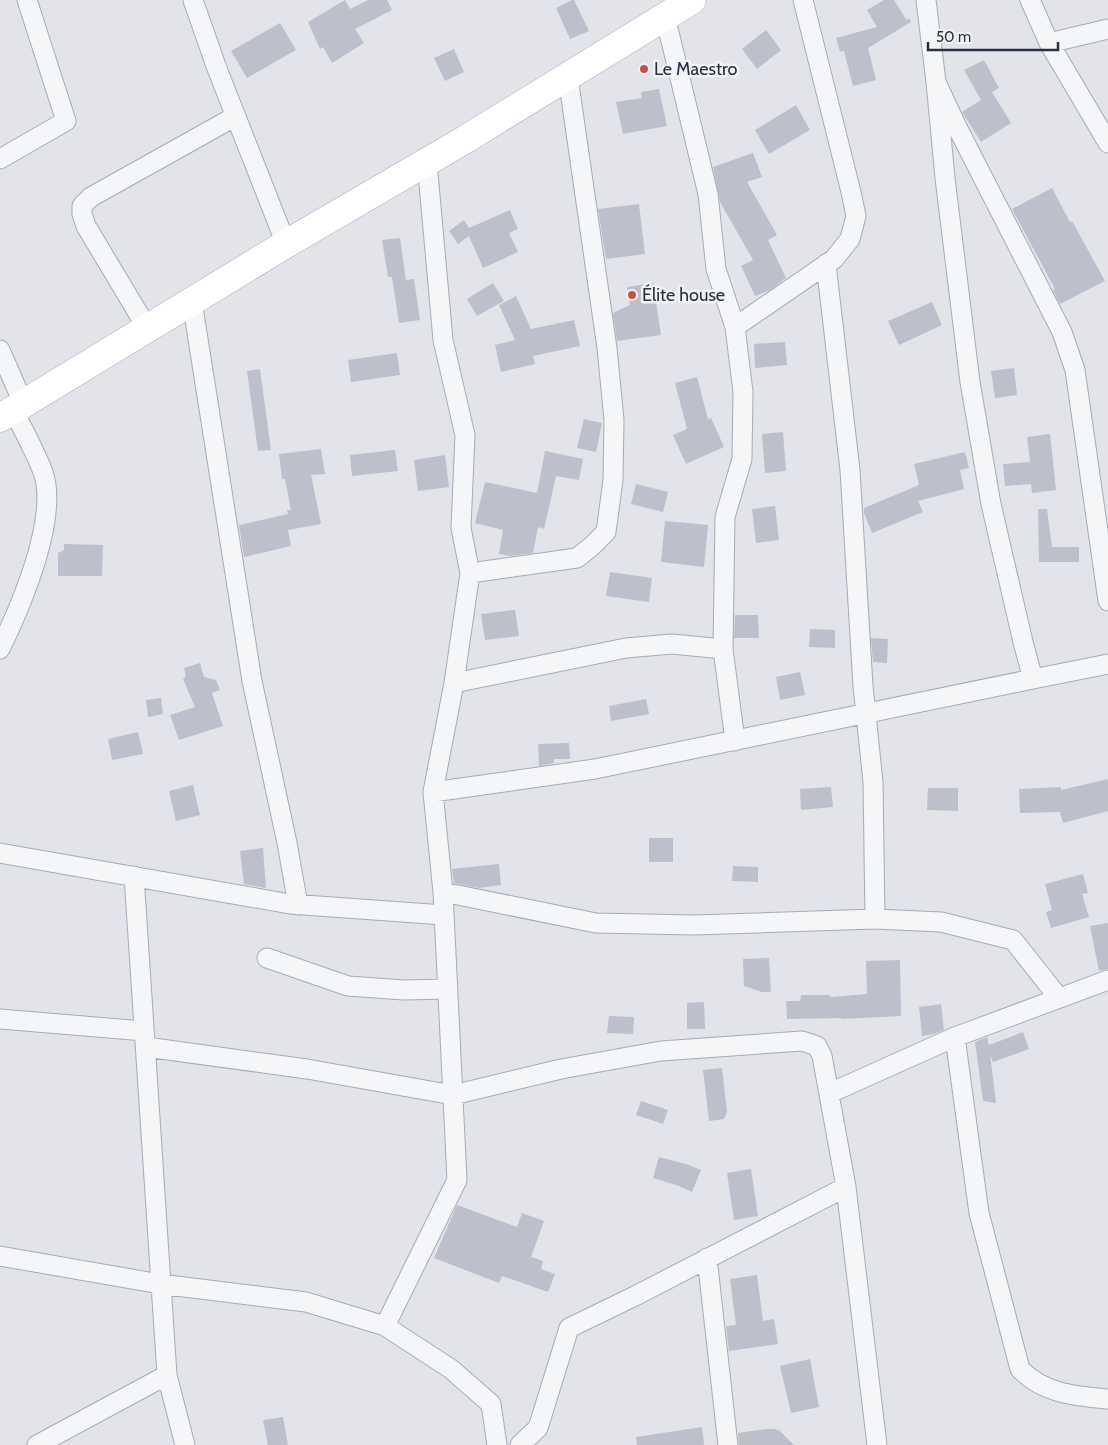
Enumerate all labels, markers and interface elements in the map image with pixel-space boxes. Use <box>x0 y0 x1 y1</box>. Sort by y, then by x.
scale bar <box>928 20 1058 52</box>
text: 50 m <box>936 28 971 46</box>
place label: Le Maestro <box>654 58 737 80</box>
marker: Le Maestro <box>638 63 650 75</box>
place label: Élite house <box>642 284 725 306</box>
marker: Élite house <box>626 289 638 301</box>

